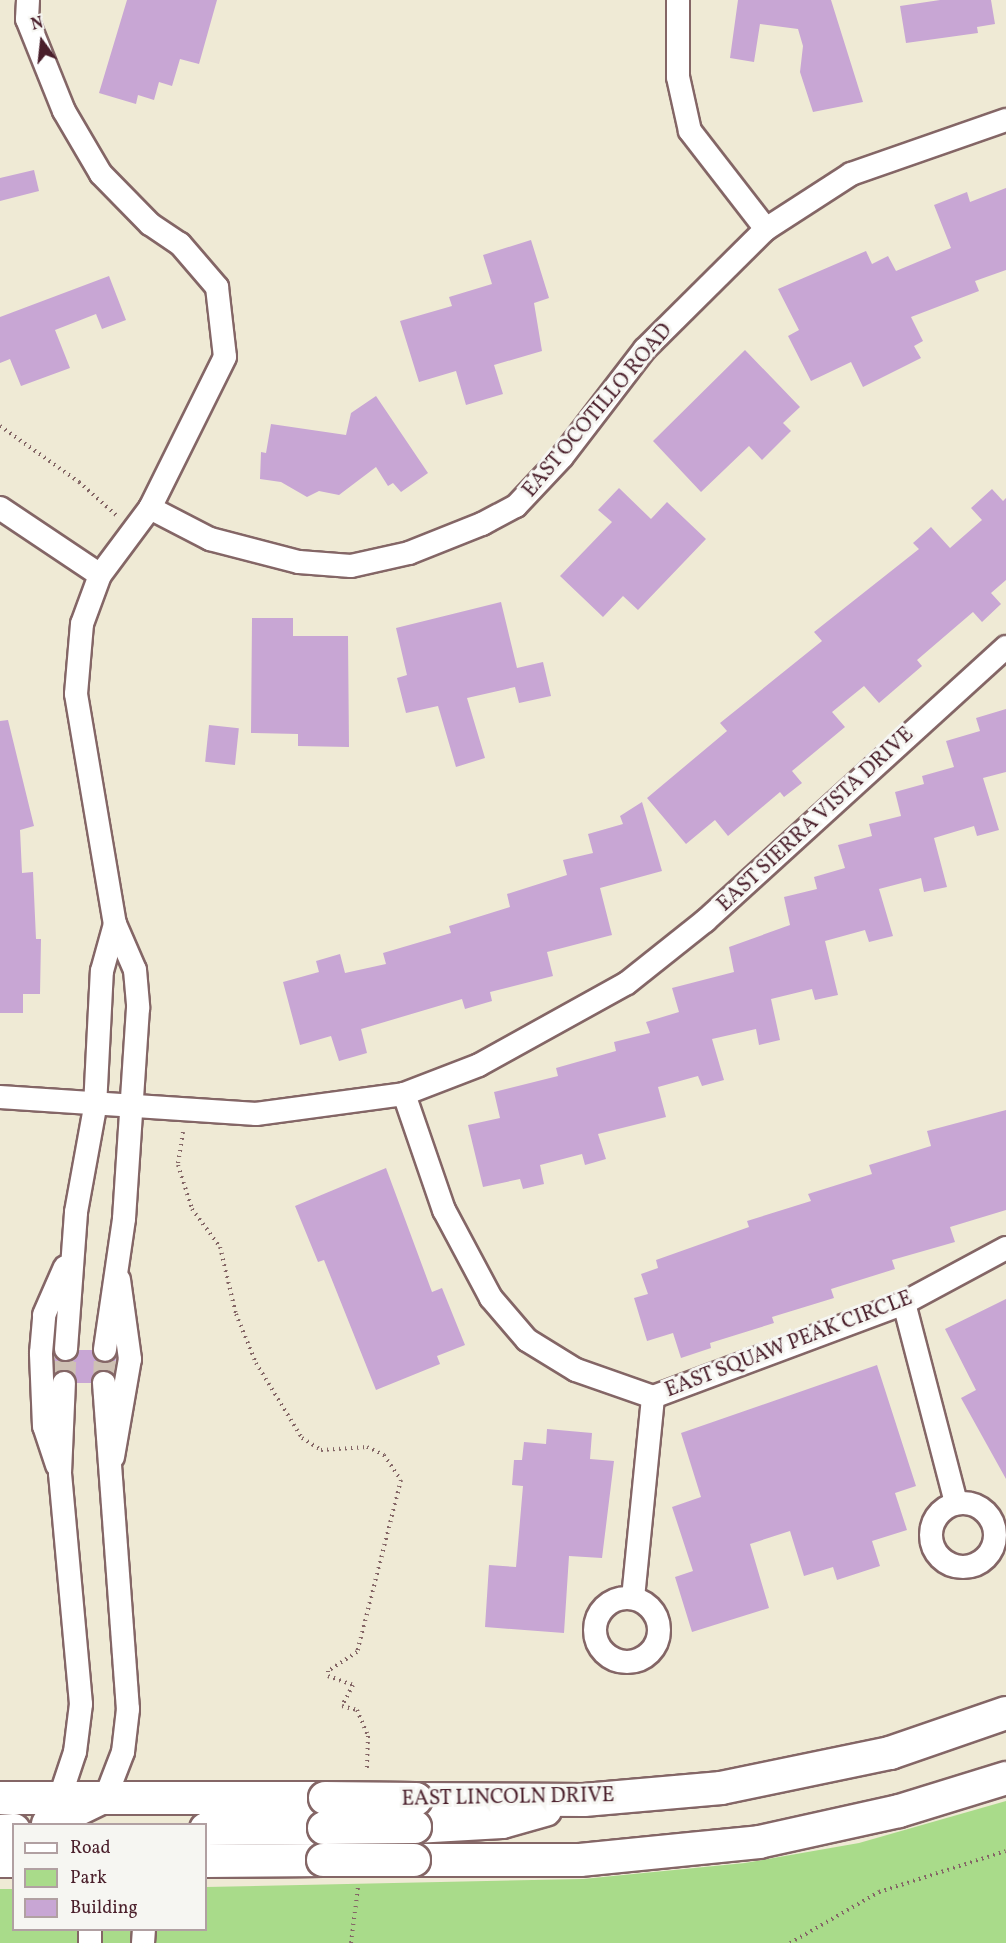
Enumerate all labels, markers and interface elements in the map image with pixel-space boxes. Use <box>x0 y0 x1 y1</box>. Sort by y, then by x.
north arrow <box>12 12 72 72</box>
text: N <box>29 12 46 37</box>
street label: EAST OCOTILLO ROAD <box>518 319 678 503</box>
street label: EAST SIERRA VISTA DRIVE <box>712 722 920 918</box>
street label: EAST SQUAW PEAK CIRCLE <box>661 1286 917 1404</box>
street label: EAST LINCOLN DRIVE <box>401 1784 615 1812</box>
legend <box>12 1823 207 1931</box>
text: Road <box>70 1836 111 1861</box>
text: Park <box>70 1866 107 1891</box>
text: Building <box>70 1896 138 1921</box>

